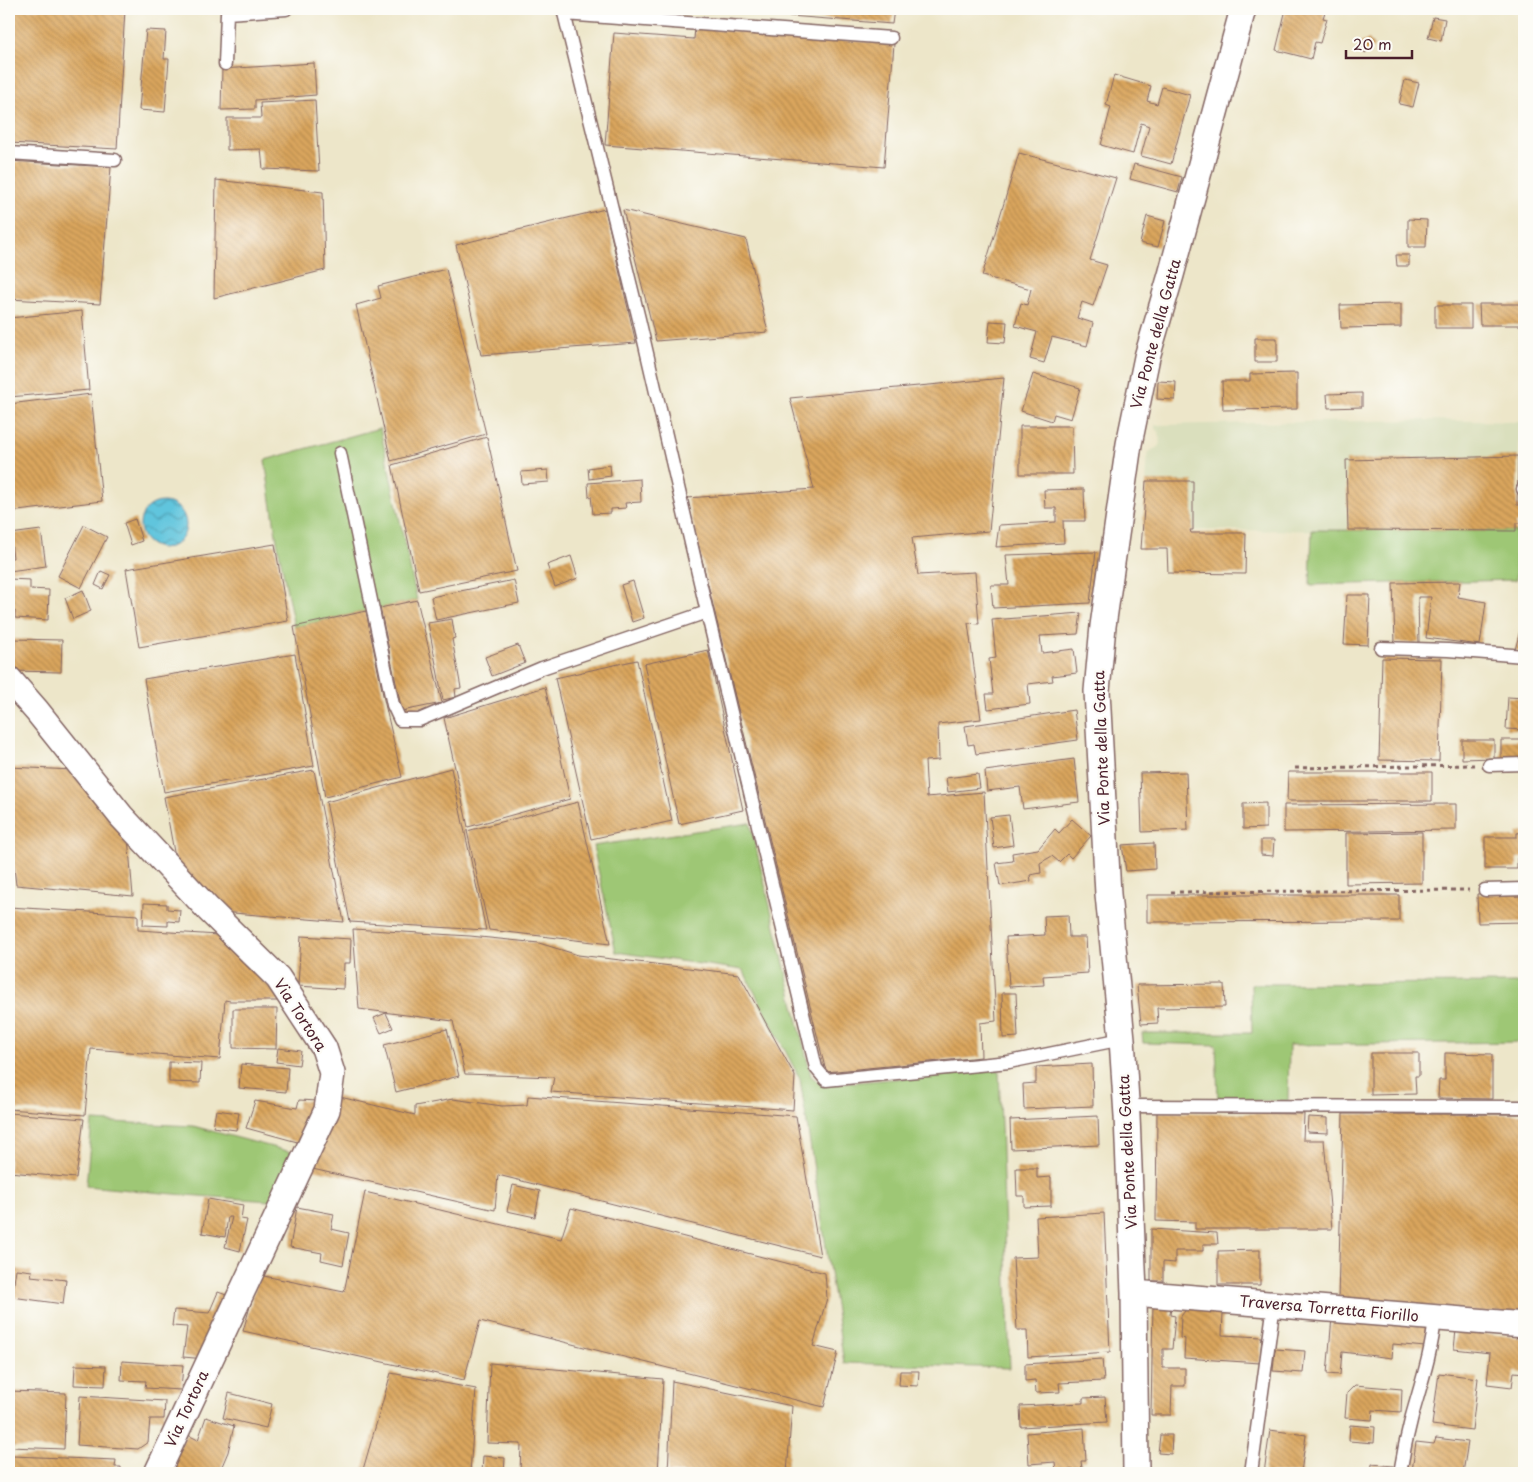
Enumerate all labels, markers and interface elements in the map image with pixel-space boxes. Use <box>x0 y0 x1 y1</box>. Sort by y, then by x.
scale bar <box>1346 28 1412 60</box>
text: 20 m <box>1353 32 1392 55</box>
street label: Via Ponte della Gatta <box>1123 255 1186 411</box>
street label: Via Ponte della Gatta <box>1086 670 1115 826</box>
street label: Via Tortora <box>269 973 334 1056</box>
street label: Via Ponte della Gatta <box>1111 1073 1142 1230</box>
street label: Traversa Torretta Fiorillo <box>1239 1288 1420 1327</box>
street label: Via Tortora <box>158 1365 214 1451</box>

